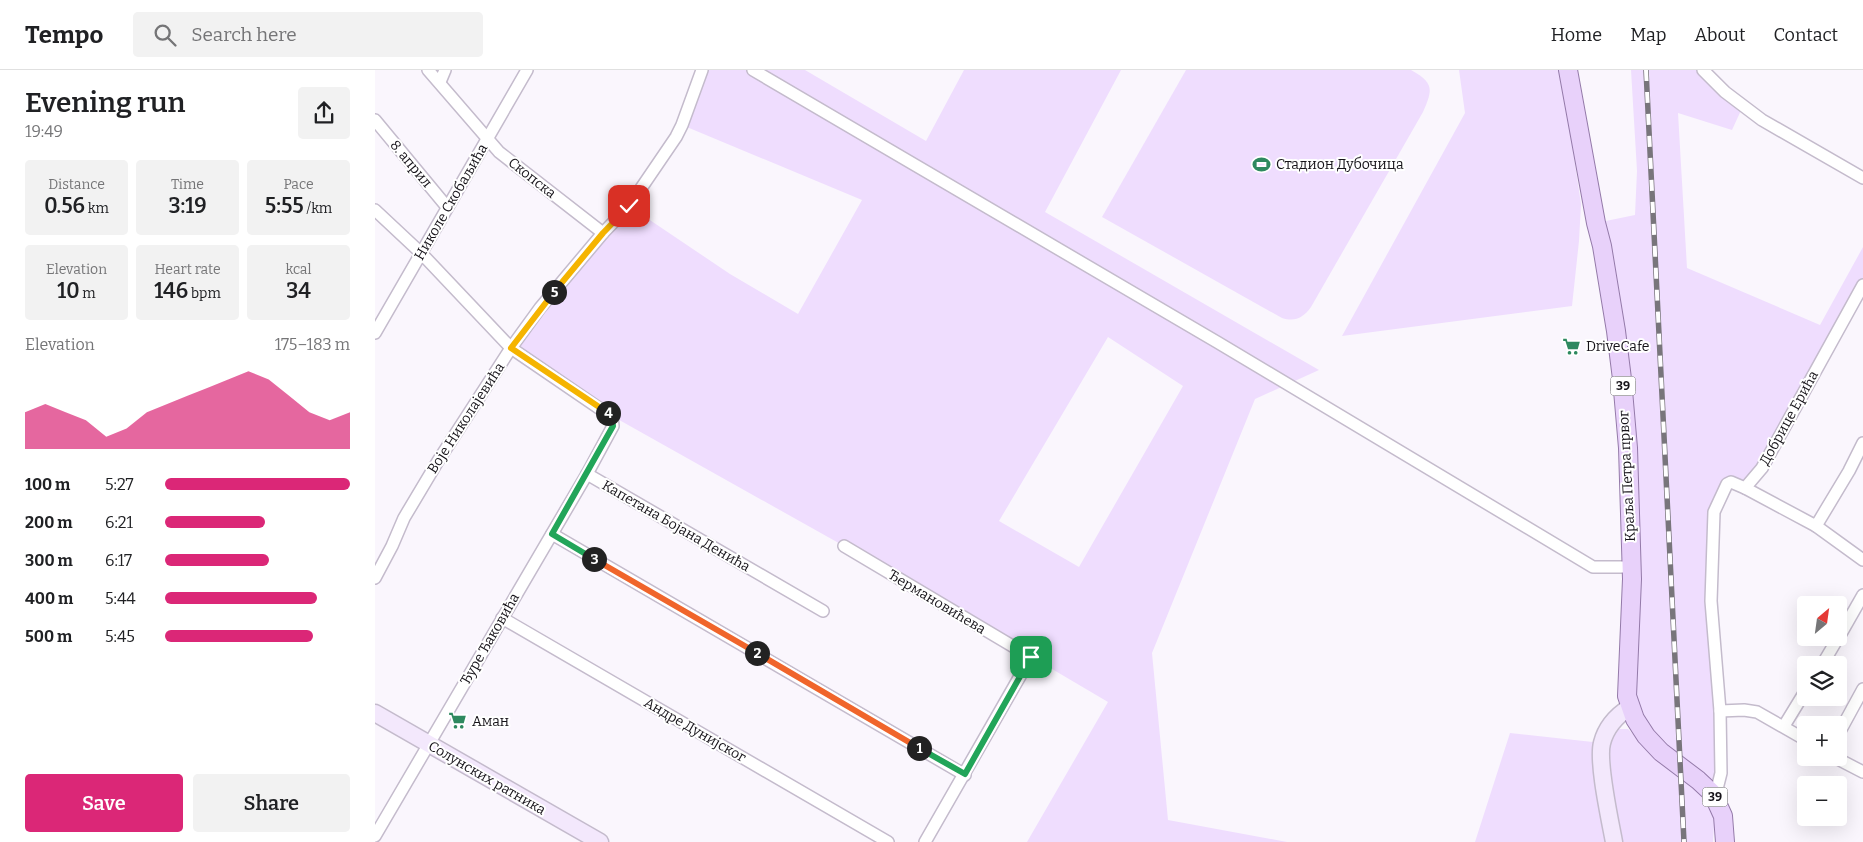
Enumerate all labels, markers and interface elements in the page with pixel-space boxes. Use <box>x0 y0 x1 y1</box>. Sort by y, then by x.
search box <box>133 12 483 57</box>
text: Tempo <box>25 21 103 49</box>
icon: search <box>151 21 179 49</box>
text: Search here <box>191 23 297 46</box>
text: Home <box>1551 24 1602 46</box>
text: Map <box>1630 24 1666 46</box>
text: About <box>1694 24 1745 46</box>
text: Contact <box>1773 24 1838 46</box>
text: Evening run <box>25 86 185 119</box>
button: share <box>298 87 350 139</box>
text: 19:49 <box>25 122 63 141</box>
street label: 8. април <box>386 137 436 191</box>
street label: Николе Скобаљића <box>411 140 491 263</box>
street label: Скопска <box>505 154 560 202</box>
sports icon: Стадион Дубочица <box>1252 154 1272 174</box>
place label: Стадион Дубочица <box>1276 156 1404 173</box>
text: Distance <box>48 176 105 193</box>
text: Time <box>171 176 204 193</box>
text: Pace <box>283 176 314 193</box>
pin <box>608 185 650 227</box>
icon: check <box>615 192 643 220</box>
text: 0.56 <box>44 193 85 219</box>
text: 3:19 <box>168 193 207 219</box>
text: 5:55 <box>265 193 304 219</box>
text: km <box>85 200 109 217</box>
text: /km <box>304 200 332 217</box>
text: Elevation <box>46 261 107 278</box>
text: Heart rate <box>154 261 221 278</box>
text: kcal <box>285 261 312 278</box>
text: 10 <box>57 278 80 304</box>
text: 146 <box>154 278 188 304</box>
text: 34 <box>286 278 311 304</box>
pin: 5 <box>541 280 567 304</box>
text: 5 <box>551 284 558 301</box>
text: m <box>80 285 96 302</box>
text: bpm <box>188 285 221 302</box>
text: Elevation <box>25 335 95 354</box>
text: 175–183 m <box>275 335 350 354</box>
supermarket icon: DriveCafe <box>1562 336 1582 356</box>
place label: DriveCafe <box>1586 338 1649 355</box>
street label: Воје Николајевића <box>424 359 508 477</box>
street label: Добрице Ерића <box>1756 368 1822 468</box>
road number: 39 <box>1611 376 1635 396</box>
pin: 4 <box>595 400 621 426</box>
text: 4 <box>604 405 613 422</box>
street label: Краља Петра првог <box>1615 409 1639 542</box>
text: 100 m <box>25 475 70 494</box>
text: 5:27 <box>105 475 134 494</box>
street label: Капетана Бојана Денића <box>599 477 753 576</box>
text: 200 m <box>25 513 72 532</box>
text: 6:21 <box>105 513 133 532</box>
pin: 3 <box>581 546 607 572</box>
text: 300 m <box>25 551 73 570</box>
text: 6:17 <box>105 551 132 570</box>
text: 3 <box>590 551 599 568</box>
street label: Ђермановићева <box>885 566 989 638</box>
text: 400 m <box>25 589 73 608</box>
text: 5:44 <box>105 589 136 608</box>
street label: Ђуре Ђаковића <box>457 590 523 688</box>
north arrow <box>1797 596 1847 646</box>
map controls <box>1797 596 1847 826</box>
text: 500 m <box>25 627 72 646</box>
text: 5:45 <box>105 627 135 646</box>
pin <box>1010 636 1052 678</box>
pin: 2 <box>745 640 769 666</box>
icon: arrive <box>1017 643 1045 671</box>
text: 2 <box>754 645 761 662</box>
button: layers <box>1797 656 1847 706</box>
street label: Андре Дунијског <box>641 694 749 766</box>
supermarket icon: Аман <box>448 711 468 731</box>
place label: Аман <box>472 713 509 730</box>
button: + <box>1797 716 1847 766</box>
pin: 1 <box>907 736 931 760</box>
street label: Солунских ратника <box>425 737 549 819</box>
text: 1 <box>916 740 923 757</box>
button: Save <box>25 774 183 832</box>
button: Share <box>193 774 350 832</box>
button: − <box>1797 776 1847 826</box>
road number: 39 <box>1703 788 1727 806</box>

